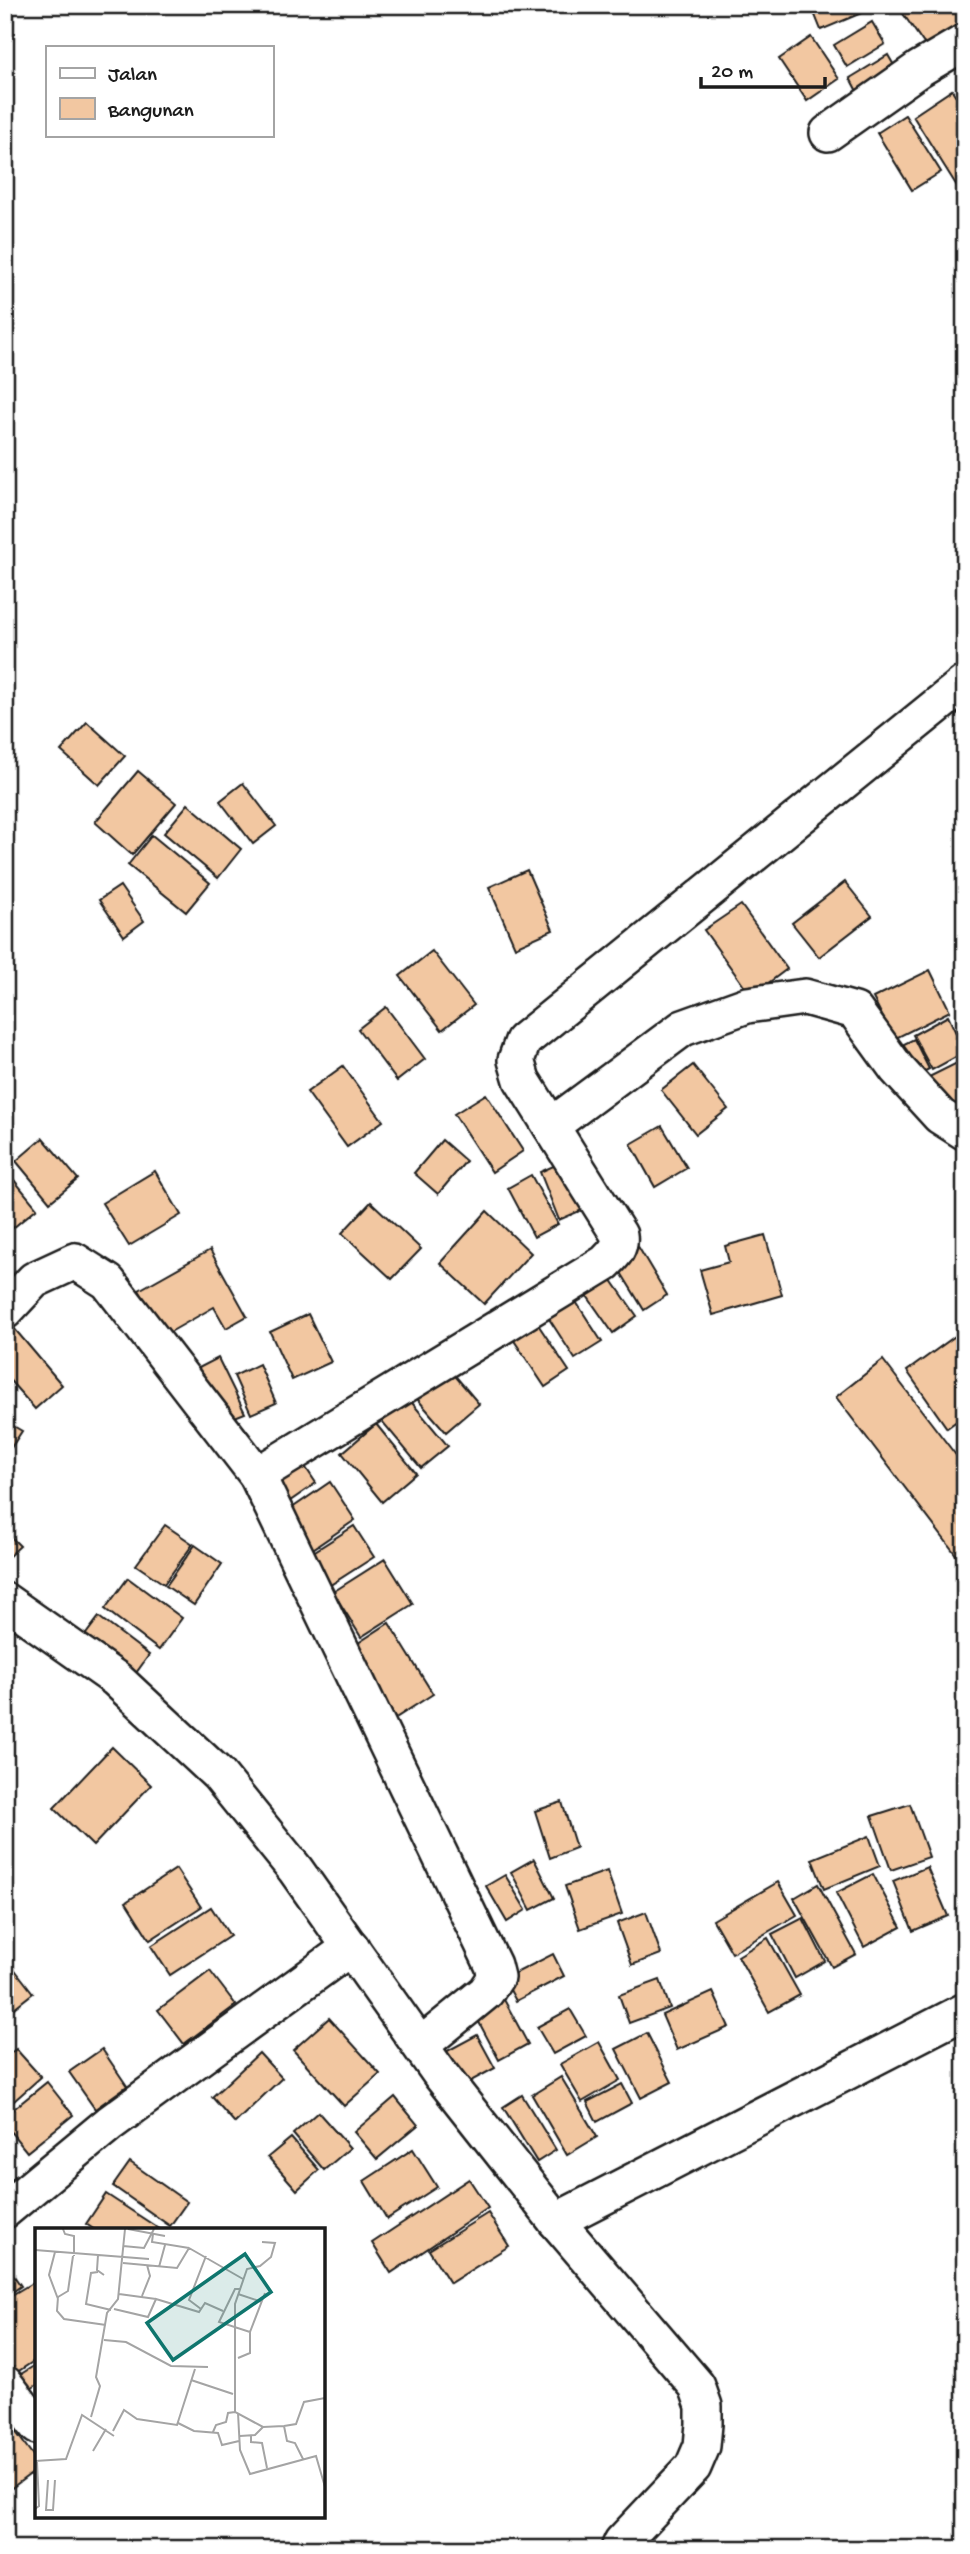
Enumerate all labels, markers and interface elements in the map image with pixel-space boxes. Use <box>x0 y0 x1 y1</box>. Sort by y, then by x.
legend <box>46 46 273 136</box>
scale bar <box>701 46 825 90</box>
text: 20 m <box>711 61 753 86</box>
text: Jalan <box>108 64 157 89</box>
text: Bangunan <box>107 100 194 125</box>
inset map <box>35 2228 326 2519</box>

